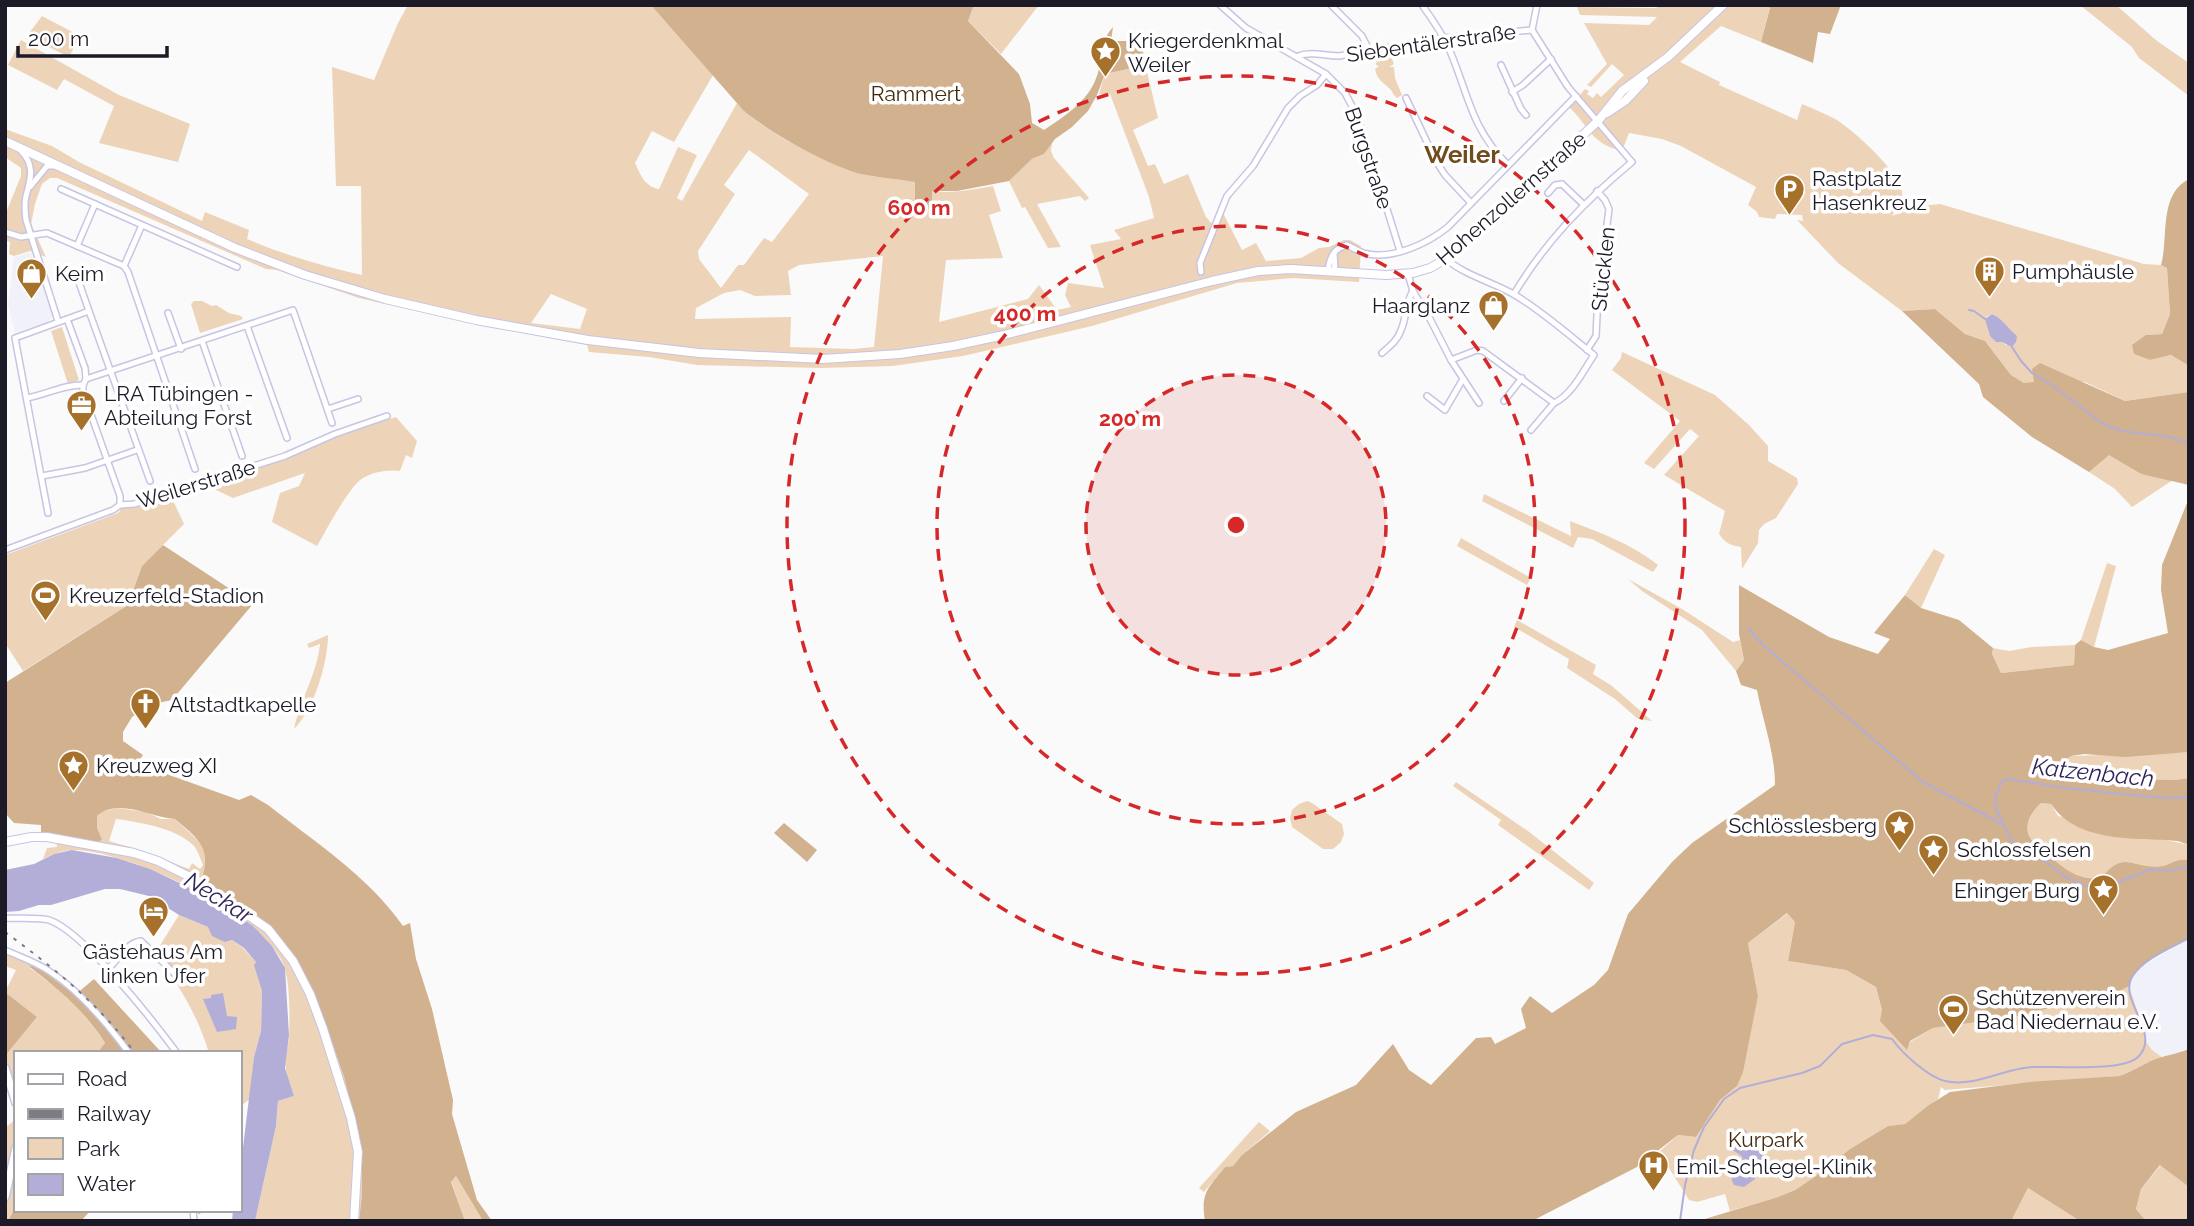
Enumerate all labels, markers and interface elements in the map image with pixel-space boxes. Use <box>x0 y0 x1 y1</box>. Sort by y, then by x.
scale bar <box>18 14 166 58</box>
street label: Siebentälerstraße <box>1345 19 1517 67</box>
text: 200 m <box>28 26 89 51</box>
place label: Kriegerdenkmal Weiler <box>1128 28 1284 77</box>
place icon: Kriegerdenkmal Weiler <box>1088 35 1122 79</box>
park label: Rammert <box>871 81 961 106</box>
street label: Burgstraße <box>1340 104 1398 212</box>
street label: Hohenzollernstraße <box>1431 126 1591 270</box>
district label: Weiler <box>1424 140 1500 169</box>
place label: Rastplatz Hasenkreuz <box>1812 166 1927 215</box>
parking icon: Rastplatz Hasenkreuz <box>1772 173 1806 217</box>
text: 600 m <box>887 195 951 220</box>
street label: Stücklen <box>1586 225 1620 313</box>
building icon: Pumphäusle <box>1972 254 2006 298</box>
shop icon: Keim <box>15 256 49 300</box>
place label: Pumphäusle <box>2012 259 2134 284</box>
place label: Keim <box>55 261 104 286</box>
shop icon: Haarglanz <box>1476 288 1510 332</box>
place label: Haarglanz <box>1372 293 1470 318</box>
text: 400 m <box>994 301 1056 326</box>
place label: LRA Tübingen - Abteilung Forst <box>104 381 253 430</box>
office icon: LRA Tübingen - Abteilung Forst <box>64 388 98 432</box>
text: 200 m <box>1099 406 1161 431</box>
street label: Weilerstraße <box>134 454 258 514</box>
centre of rings <box>1224 513 1248 537</box>
sports icon: Kreuzerfeld-Stadion <box>29 578 63 622</box>
place label: Kreuzerfeld-Stadion <box>69 583 264 608</box>
church icon: Altstadtkapelle <box>129 687 163 731</box>
place label: Altstadtkapelle <box>169 692 316 717</box>
place icon: Kreuzweg XI <box>56 748 90 792</box>
water label: Katzenbach <box>2031 752 2155 792</box>
place label: Kreuzweg XI <box>96 753 217 778</box>
place icon: Schlösslesberg <box>1883 808 1917 852</box>
place label: Schlösslesberg <box>1728 813 1877 838</box>
place icon: Schlossfelsen <box>1917 832 1951 876</box>
place label: Schlossfelsen <box>1957 837 2091 862</box>
water label: Neckar <box>180 866 259 929</box>
place icon: Ehinger Burg <box>2086 873 2120 917</box>
place label: Ehinger Burg <box>1954 878 2080 903</box>
hotel icon: Gästehaus Am linken Ufer <box>136 894 170 938</box>
place label: Gästehaus Am linken Ufer <box>83 939 223 988</box>
place label: Schützenverein Bad Niedernau e.V. <box>1976 985 2159 1034</box>
sports icon: Schützenverein Bad Niedernau e.V. <box>1936 992 1970 1036</box>
legend <box>14 1051 242 1212</box>
text: Road <box>77 1066 127 1091</box>
text: Railway <box>77 1101 151 1126</box>
park label: Kurpark <box>1728 1127 1804 1152</box>
text: Park <box>77 1136 120 1161</box>
hospital icon: Emil-Schlegel-Klinik <box>1636 1149 1670 1193</box>
place label: Emil-Schlegel-Klinik <box>1676 1154 1873 1179</box>
text: Water <box>77 1171 136 1196</box>

